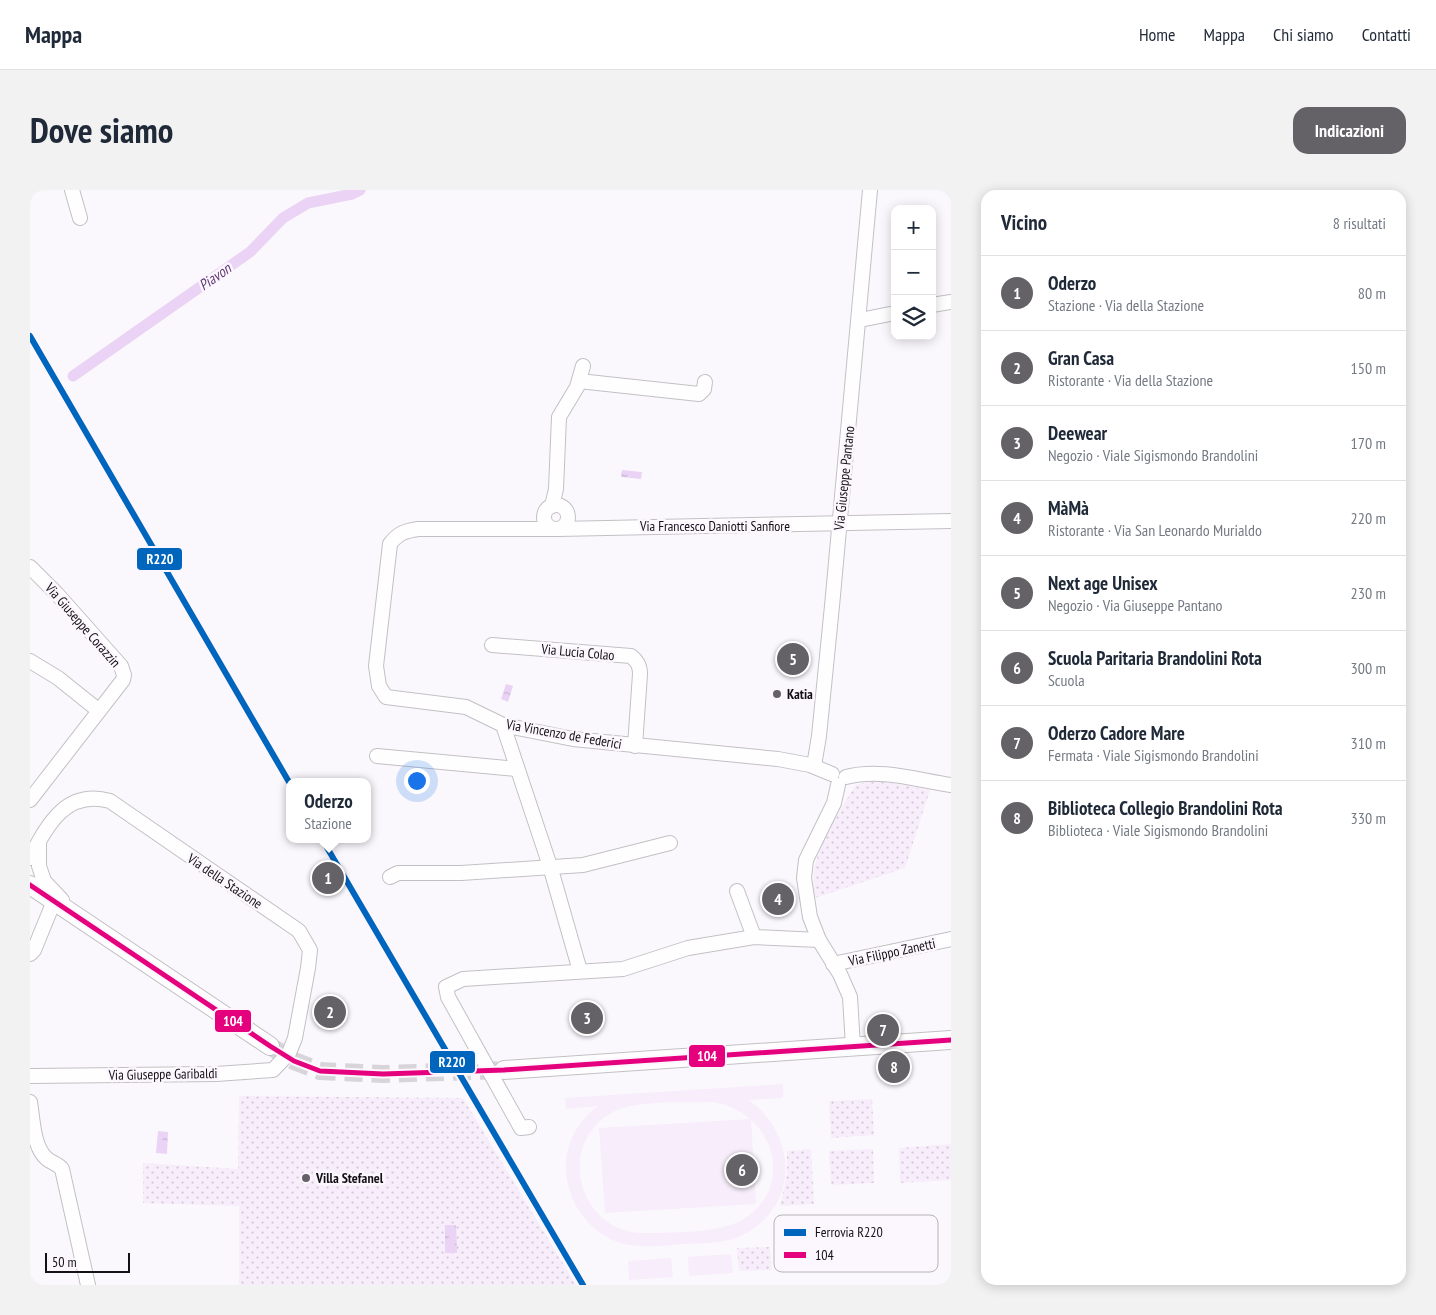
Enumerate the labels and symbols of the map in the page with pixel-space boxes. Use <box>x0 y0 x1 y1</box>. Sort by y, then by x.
water label: Piavon <box>195 258 236 294</box>
street label: Via Giuseppe Pantano <box>829 425 858 532</box>
street label: Via Francesco Daniotti Sanfiore <box>639 517 790 535</box>
line badge: R220 <box>136 547 183 571</box>
text: R220 <box>146 550 174 568</box>
street label: Via Giuseppe Corazzin <box>41 578 125 671</box>
street label: Via Lucia Colao <box>540 640 615 664</box>
pin: 5 <box>777 640 809 678</box>
place label: Katia <box>787 685 813 703</box>
marker: Katia <box>771 688 783 700</box>
street label: Via Vincenzo de Federici <box>504 715 623 753</box>
your location <box>404 768 430 794</box>
street label: Via della Stazione <box>183 849 266 913</box>
pin: 1 <box>312 859 344 897</box>
pin: 4 <box>762 880 794 918</box>
street label: Via Filippo Zanetti <box>846 934 937 970</box>
pin: 2 <box>314 993 346 1031</box>
pin: 3 <box>571 999 603 1037</box>
line badge: 104 <box>214 1009 252 1033</box>
pin: 7 <box>867 1011 899 1049</box>
text: 104 <box>223 1012 243 1030</box>
line badge: 104 <box>688 1044 726 1068</box>
text: 104 <box>697 1047 717 1065</box>
pin: 8 <box>878 1048 910 1086</box>
line badge: R220 <box>429 1050 476 1074</box>
text: R220 <box>438 1053 466 1071</box>
street label: Via Giuseppe Garibaldi <box>107 1064 218 1084</box>
pin: 6 <box>726 1151 758 1189</box>
place label: Villa Stefanel <box>315 1169 384 1187</box>
marker: Villa Stefanel <box>300 1172 312 1184</box>
legend <box>774 1215 938 1272</box>
text: Ferrovia R220 <box>815 1223 883 1241</box>
text: 104 <box>815 1246 835 1264</box>
scale bar <box>45 1250 130 1273</box>

